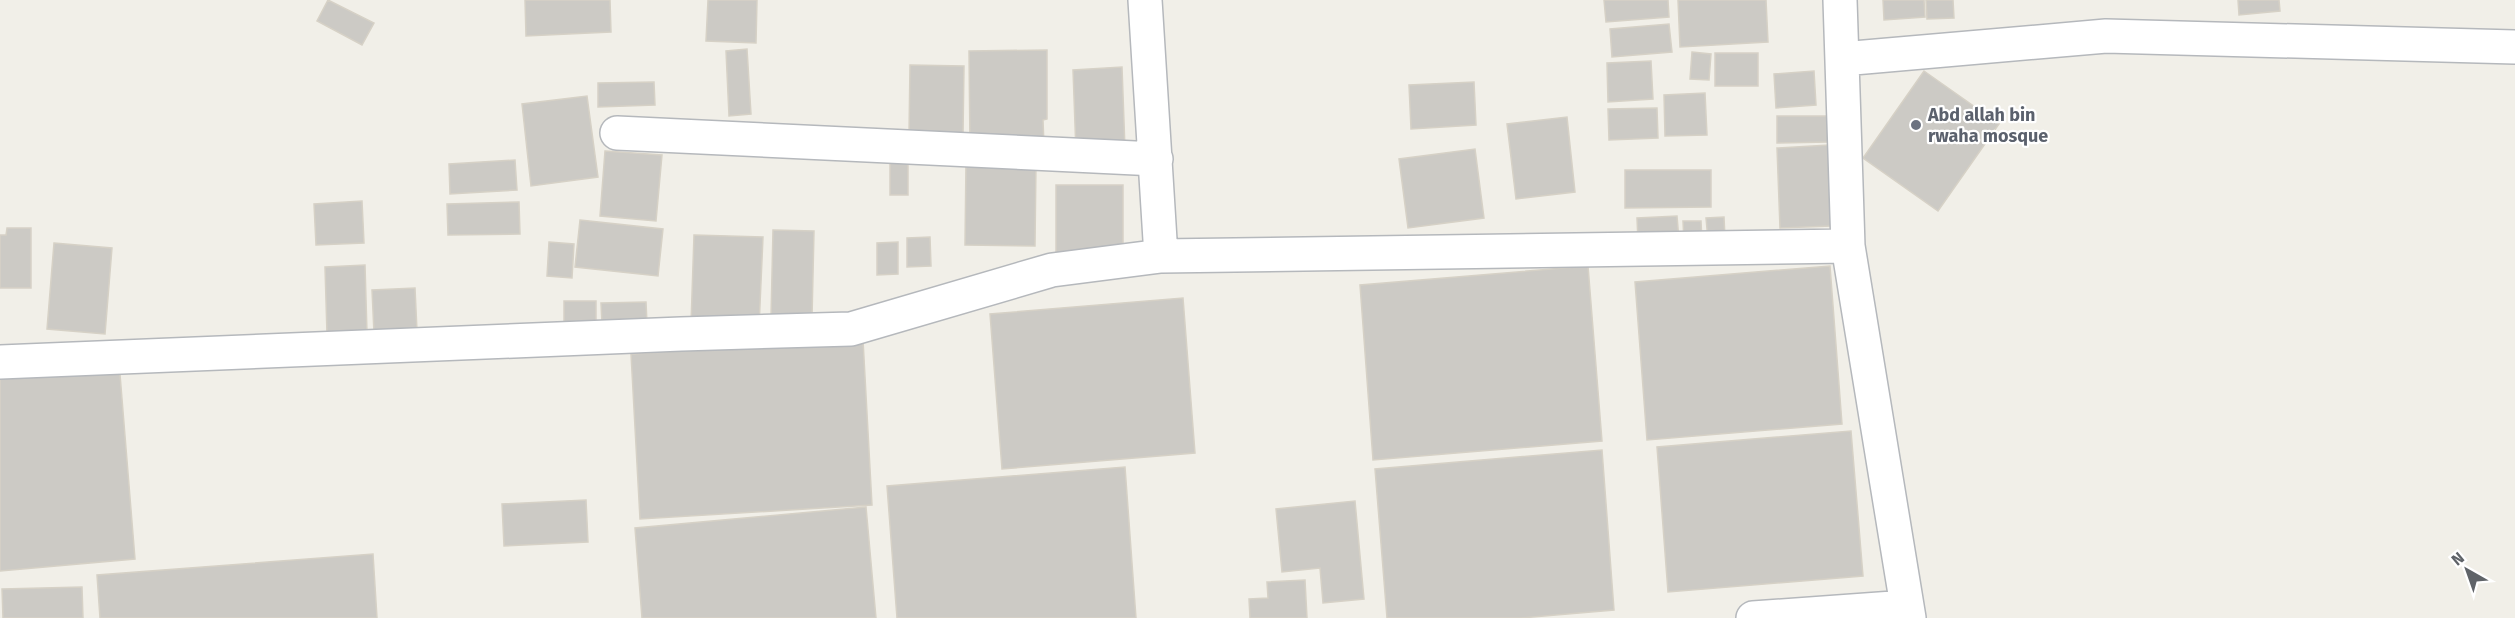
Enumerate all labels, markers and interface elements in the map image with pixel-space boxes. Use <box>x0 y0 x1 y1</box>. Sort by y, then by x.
place label: Abd allah bin rwaha mosque <box>1927 104 2048 147</box>
marker: Abd allah bin rwaha mosque <box>1909 118 1923 132</box>
north arrow <box>2437 540 2497 600</box>
text: N <box>2448 548 2468 570</box>

